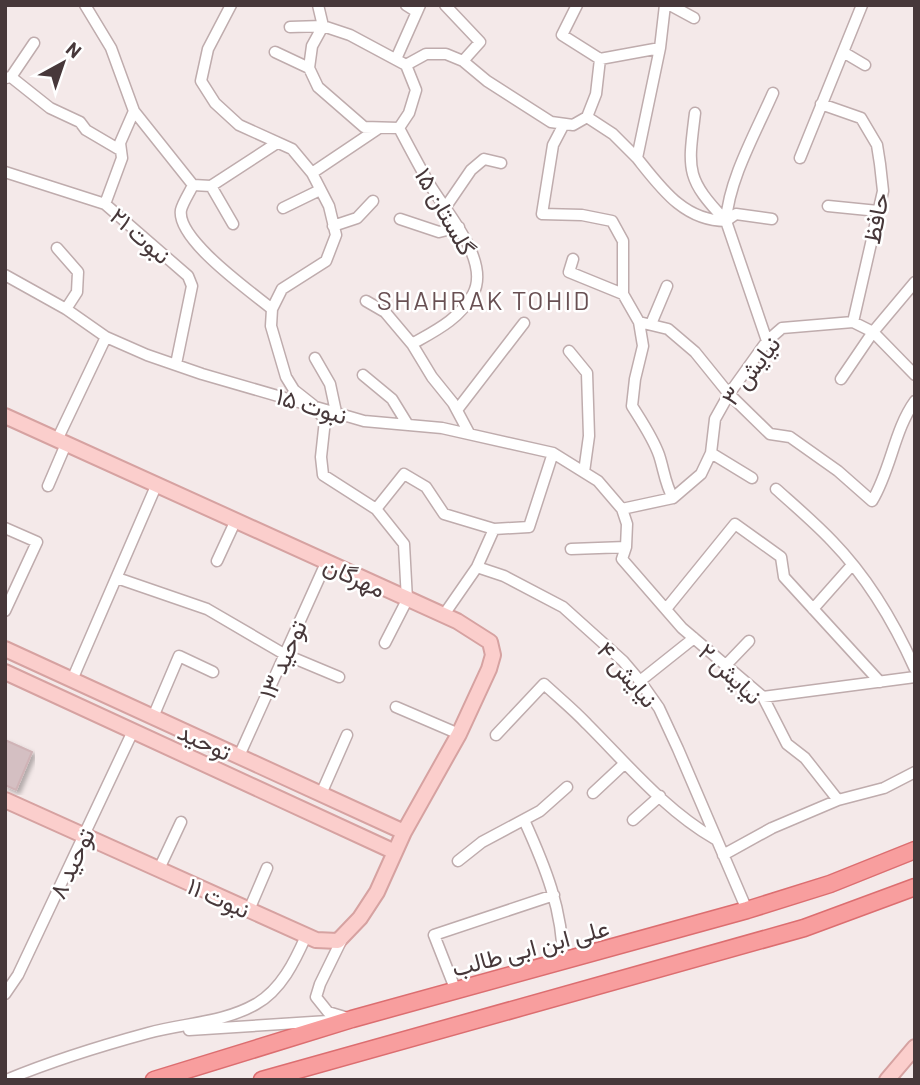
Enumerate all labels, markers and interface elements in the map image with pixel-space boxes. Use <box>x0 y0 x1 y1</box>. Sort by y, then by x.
north arrow <box>28 28 98 98</box>
text: N <box>62 37 86 62</box>
street label: گلستان ۱۵ <box>409 162 483 260</box>
street label: حافظ <box>856 190 894 246</box>
street label: نبوت ۲۱ <box>103 201 177 271</box>
district label: SHAHRAK TOHID <box>377 284 591 315</box>
street label: نیایش ۳ <box>714 329 786 411</box>
street label: نبوت ۱۵ <box>272 381 351 431</box>
street label: مهرگان <box>319 549 391 605</box>
street label: توحید ۱۳ <box>252 615 314 704</box>
street label: نیایش ۴ <box>591 635 664 713</box>
street label: نیایش ۲ <box>693 636 769 710</box>
street label: توحید <box>173 716 236 768</box>
street label: توحید ۸ <box>42 823 102 904</box>
street label: نبوت ۱۱ <box>182 870 255 925</box>
street label: علی ابن ابی طالب <box>448 912 612 983</box>

